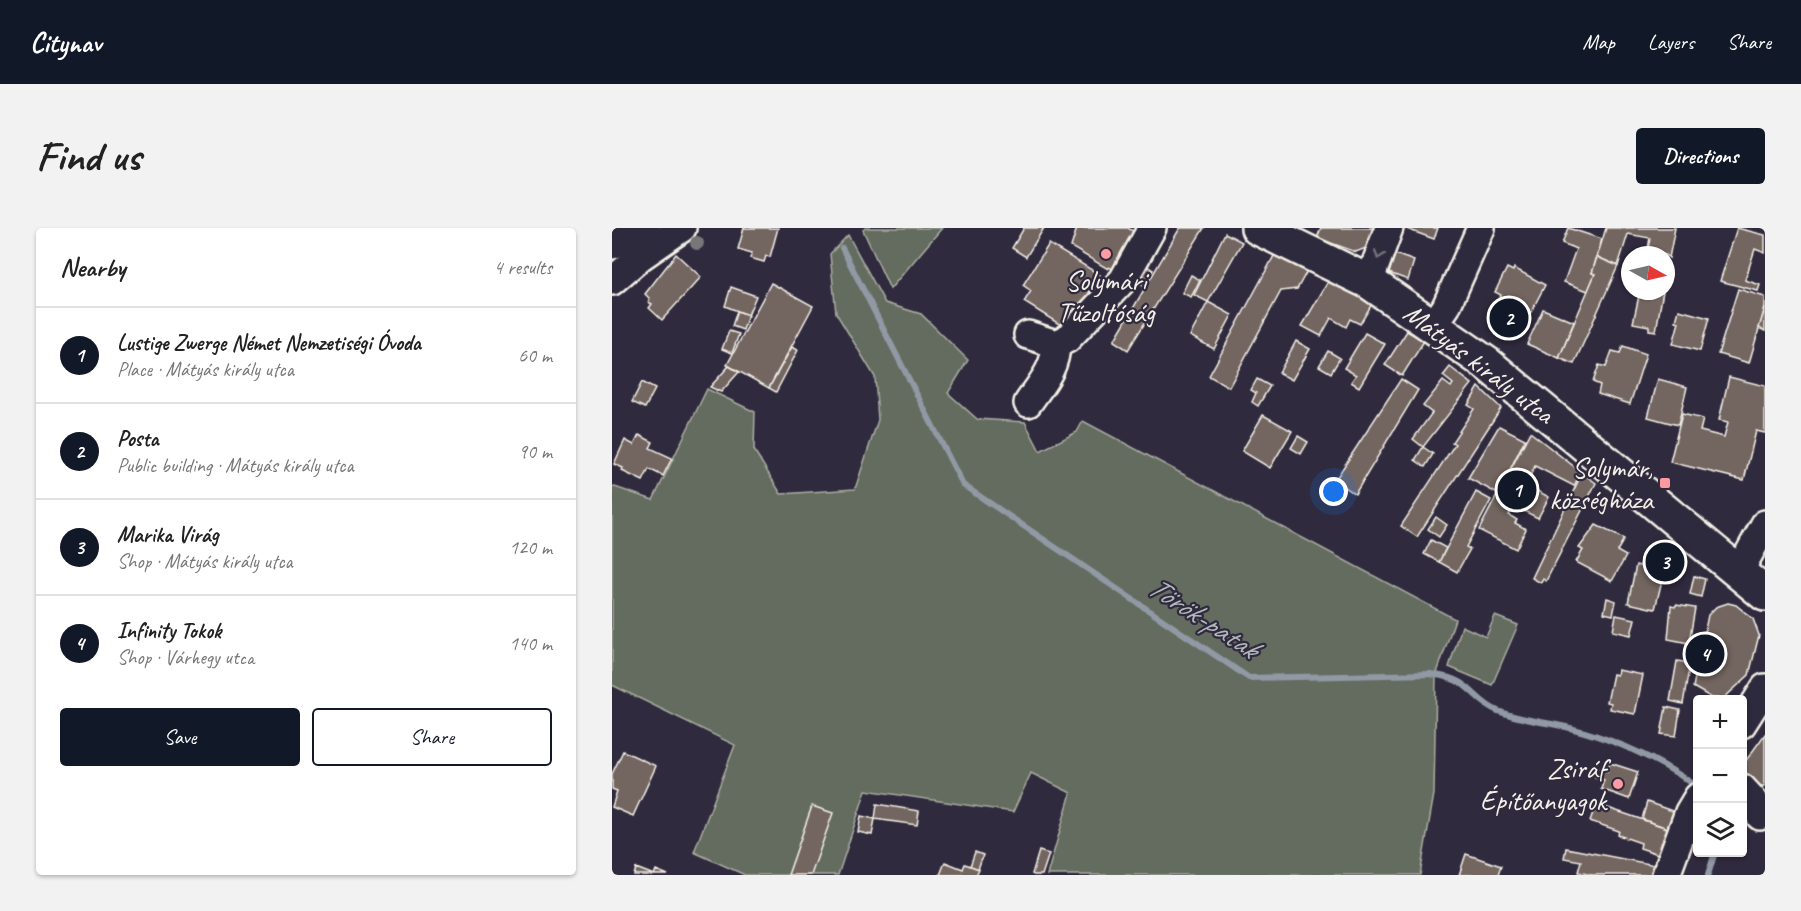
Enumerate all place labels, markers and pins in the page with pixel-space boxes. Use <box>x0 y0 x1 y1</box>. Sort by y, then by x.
marker: Solymári Tűzoltóság <box>1099 247 1113 261</box>
place label: Solymári Tűzoltóság <box>1057 263 1156 330</box>
pin: 2 <box>1490 296 1528 340</box>
place label: Solymár, községháza <box>1549 450 1655 517</box>
pin: 1 <box>1498 468 1536 512</box>
marker: Solymár, községháza <box>1658 476 1672 490</box>
pin: 3 <box>1646 540 1684 584</box>
pin: 4 <box>1686 632 1724 676</box>
place label: Zsiráf Építőanyagok <box>1480 751 1612 818</box>
marker: Zsiráf Építőanyagok <box>1611 777 1625 791</box>

